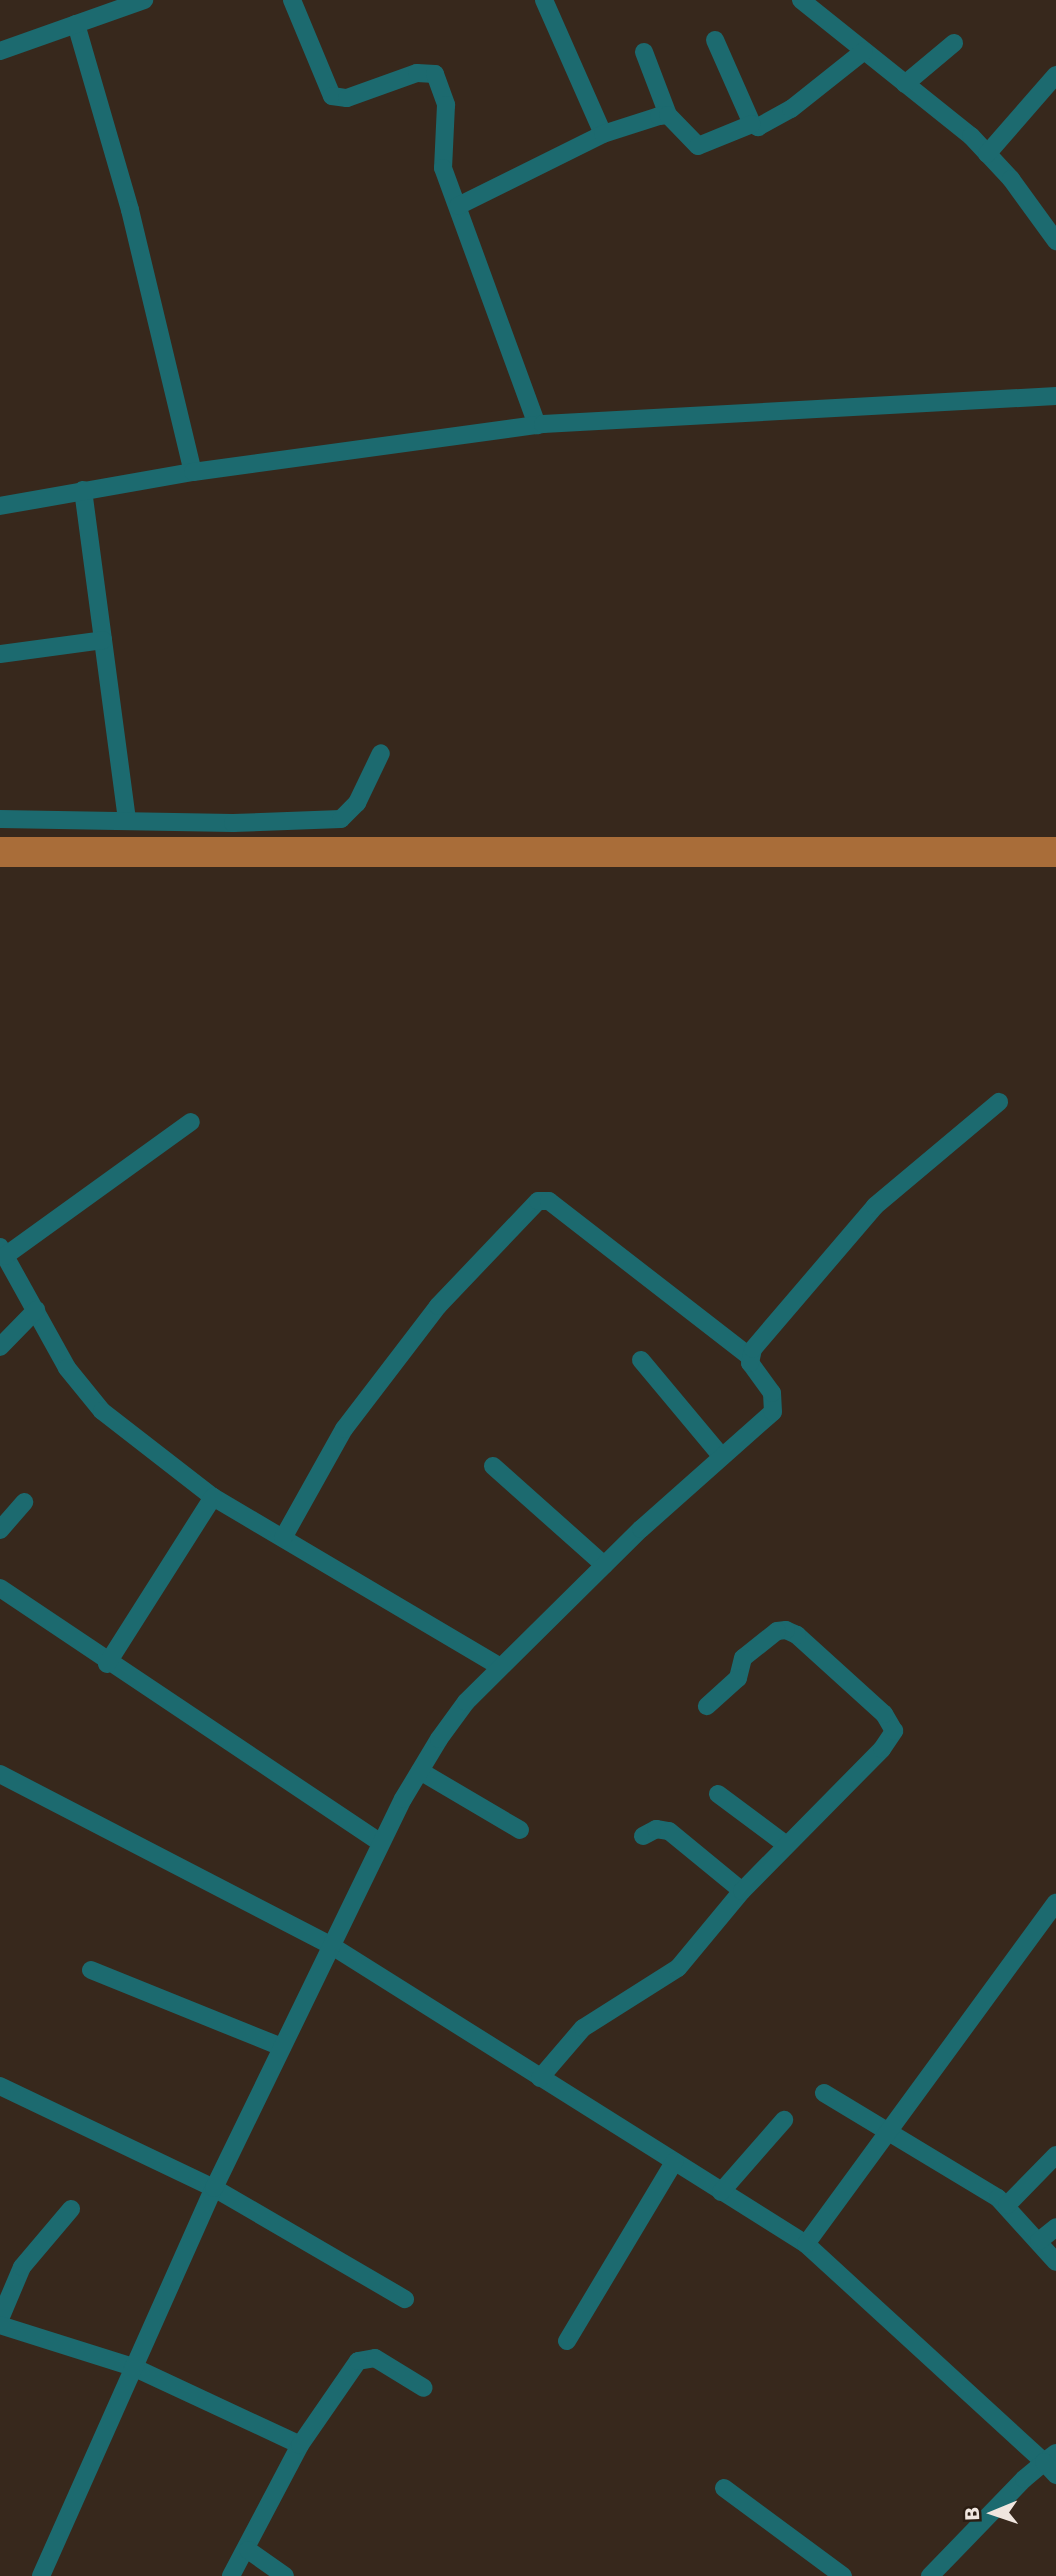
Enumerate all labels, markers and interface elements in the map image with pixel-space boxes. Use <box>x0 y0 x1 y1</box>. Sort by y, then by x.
north arrow <box>958 2478 1028 2548</box>
text: B <box>961 2506 983 2521</box>

